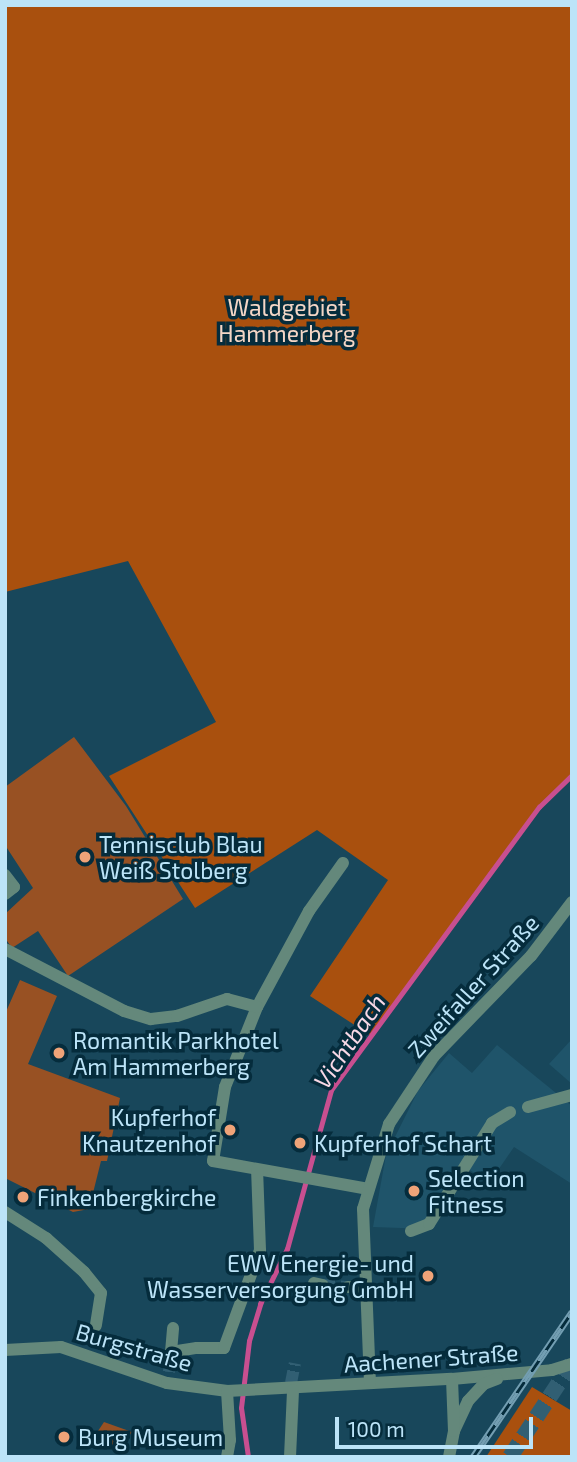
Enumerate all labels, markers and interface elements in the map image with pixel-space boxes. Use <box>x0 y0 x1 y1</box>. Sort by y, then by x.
park label: Waldgebiet Hammerberg <box>218 293 356 347</box>
place label: Tennisclub Blau Weiß Stolberg <box>99 830 263 884</box>
marker: Tennisclub Blau Weiß Stolberg <box>77 849 93 865</box>
street label: Zweifaller Straße <box>402 909 544 1063</box>
water label: Vichtbach <box>307 988 391 1094</box>
place label: Romantik Parkhotel Am Hammerberg <box>73 1026 279 1080</box>
marker: Romantik Parkhotel Am Hammerberg <box>51 1045 67 1061</box>
place label: Kupferhof Knautzenhof <box>82 1103 216 1157</box>
marker: Kupferhof Knautzenhof <box>222 1122 238 1138</box>
place label: Kupferhof Schart <box>314 1129 492 1157</box>
marker: Kupferhof Schart <box>292 1135 308 1151</box>
place label: Selection Fitness <box>428 1164 525 1218</box>
place label: Finkenbergkirche <box>37 1183 216 1211</box>
marker: Selection Fitness <box>406 1183 422 1199</box>
marker: Finkenbergkirche <box>15 1189 31 1205</box>
place label: EWV Energie- und Wasserversorgung GmbH <box>147 1249 414 1303</box>
marker: EWV Energie- und Wasserversorgung GmbH <box>420 1268 436 1284</box>
street label: Burgstraße <box>73 1317 195 1377</box>
street label: Aachener Straße <box>343 1338 519 1378</box>
scale bar <box>339 1402 537 1446</box>
text: 100 m <box>348 1416 405 1441</box>
place label: Burg Museum <box>78 1423 223 1451</box>
marker: Burg Museum <box>56 1429 72 1445</box>

